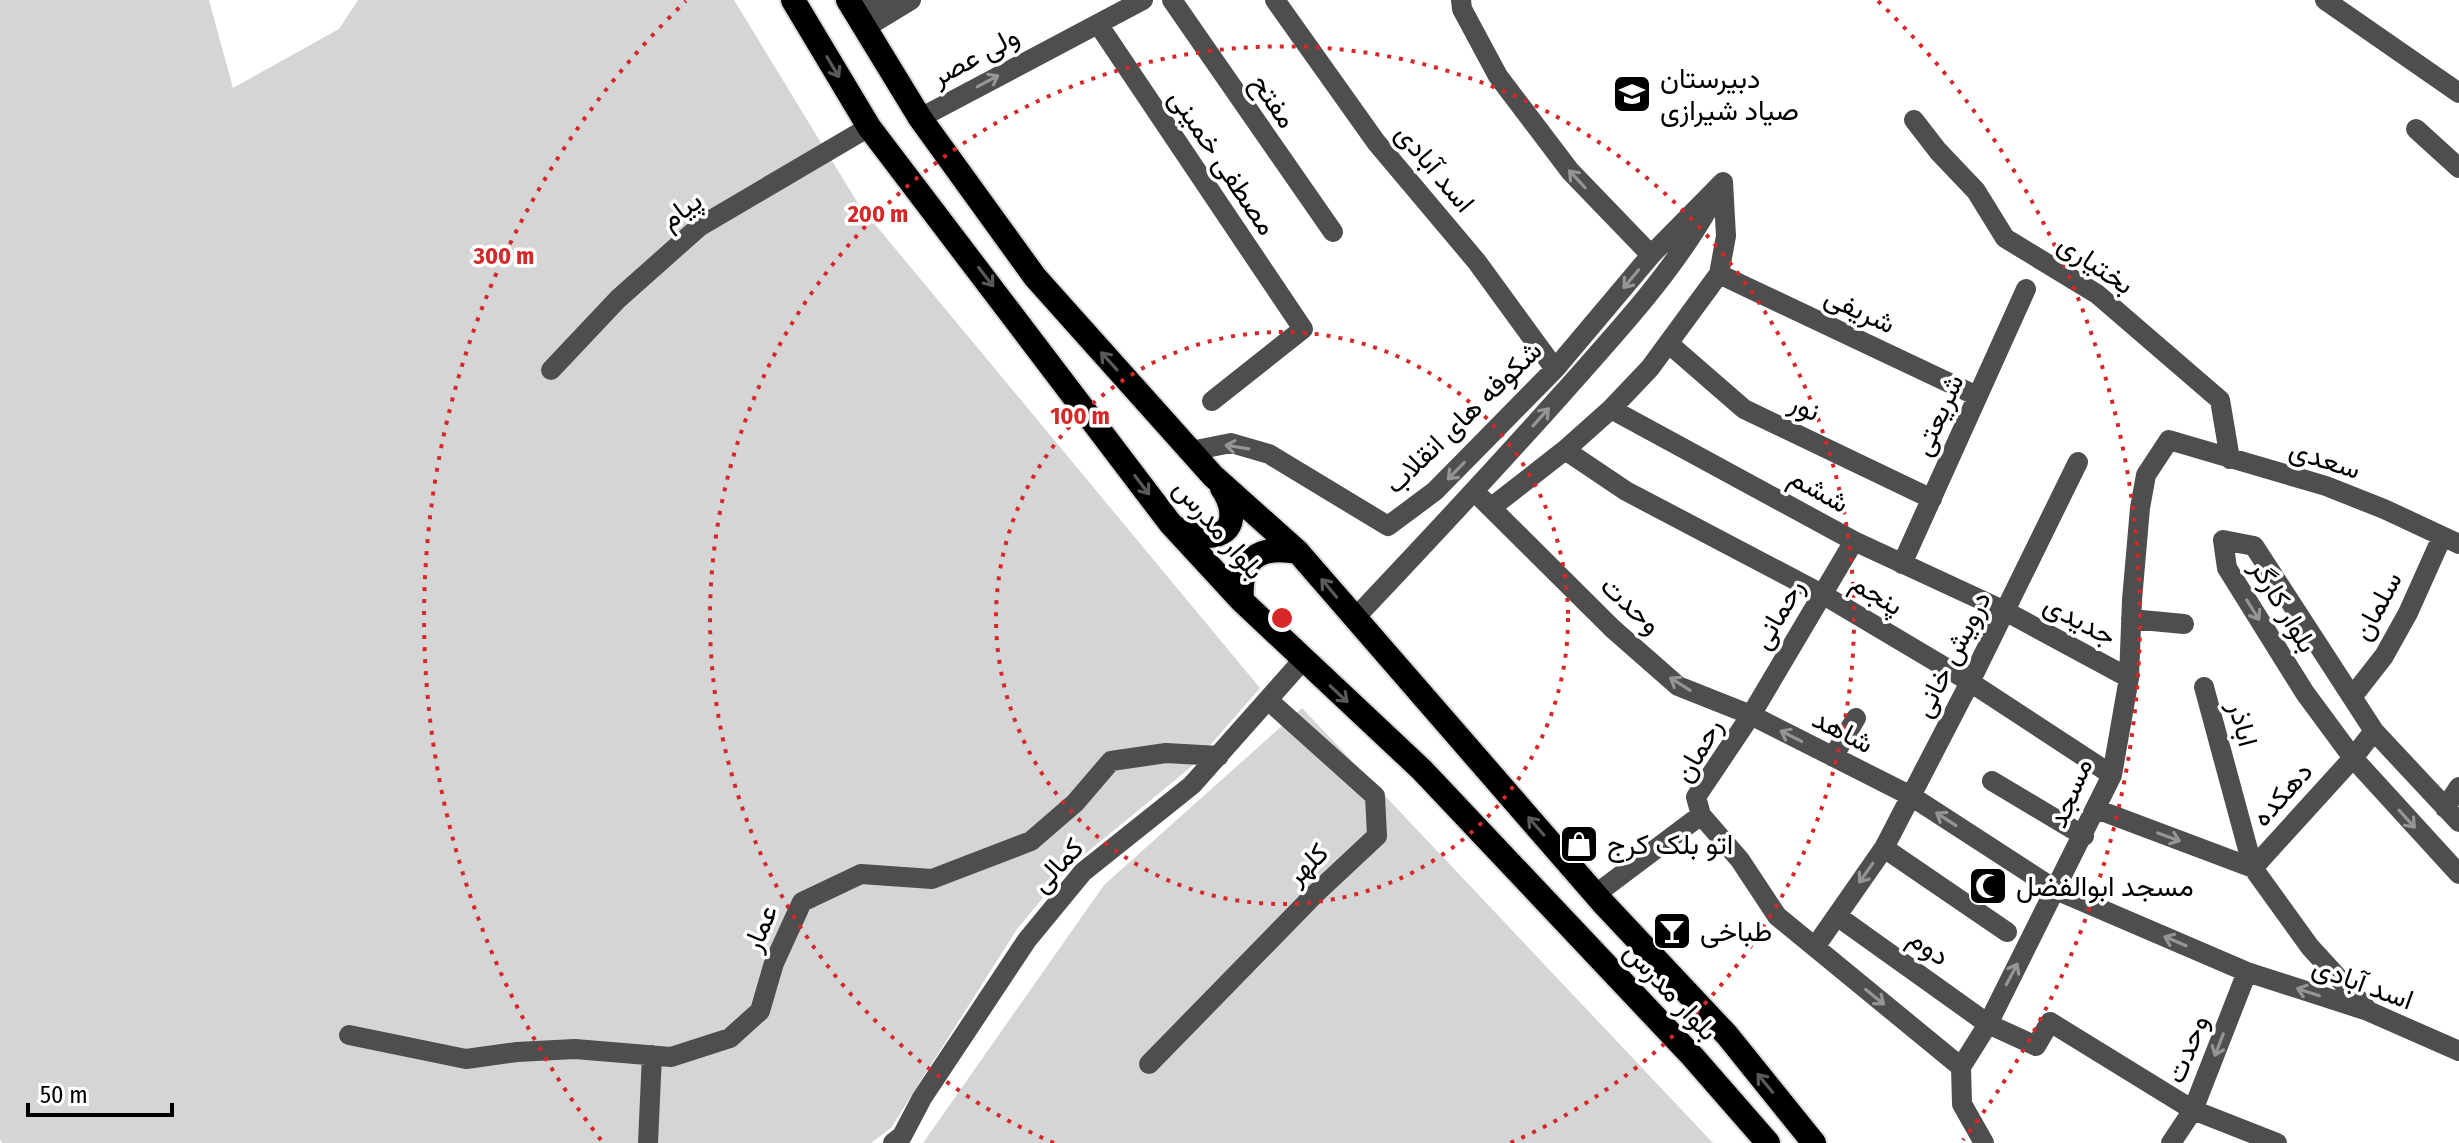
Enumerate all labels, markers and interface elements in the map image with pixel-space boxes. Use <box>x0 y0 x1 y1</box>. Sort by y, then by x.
street label: ولی عصر <box>925 19 1025 94</box>
one-way arrow <box>825 55 841 78</box>
place label: دبیرستان صیاد شیرازی <box>1660 62 1799 128</box>
street label: مفتح <box>1242 68 1304 136</box>
one-way arrow <box>976 73 1000 89</box>
school or university icon: دبیرستان صیاد شیرازی <box>1611 73 1653 115</box>
street label: مصطفی خمینی <box>1162 83 1284 241</box>
street label: اسد آبادی <box>1389 117 1481 219</box>
one-way arrow <box>1568 169 1587 189</box>
street label: پیام <box>654 184 710 238</box>
text: 200 m <box>847 200 908 228</box>
street label: بختیاری <box>2051 227 2140 302</box>
text: 300 m <box>473 242 534 270</box>
one-way arrow <box>977 266 994 287</box>
one-way arrow <box>1622 268 1640 289</box>
street label: شریفی <box>1819 279 1900 341</box>
street label: شکوفه های انقلاب <box>1378 334 1549 501</box>
one-way arrow <box>1101 351 1119 371</box>
street label: شریعتی <box>1905 369 1971 461</box>
street label: نور <box>1783 385 1826 429</box>
text: 100 m <box>1050 402 1110 430</box>
one-way arrow <box>1532 408 1550 428</box>
street label: سعدی <box>2285 432 2365 486</box>
one-way arrow <box>1225 439 1251 454</box>
street label: ششم <box>1782 460 1855 522</box>
one-way arrow <box>1446 461 1465 481</box>
street label: بلوار مدرس <box>1166 472 1272 587</box>
one-way arrow <box>1133 474 1150 495</box>
street label: بلوار کارگر <box>2242 553 2324 659</box>
street label: پنجم <box>1844 566 1909 624</box>
street label: سلمان <box>2345 566 2409 646</box>
street label: وحدت <box>1593 569 1668 642</box>
street label: رحمانی <box>1745 573 1812 656</box>
one-way arrow <box>1320 578 1338 598</box>
street label: درویش خانی <box>1906 585 1999 723</box>
street label: جدیدی <box>2038 587 2122 653</box>
one-way arrow <box>2246 598 2262 621</box>
centre of rings <box>1268 604 1296 632</box>
one-way arrow <box>1669 676 1692 692</box>
one-way arrow <box>1329 684 1349 702</box>
street label: اباذر <box>2220 697 2265 750</box>
street label: شاهد <box>1807 702 1879 760</box>
street label: رحمان <box>1667 712 1730 788</box>
one-way arrow <box>1779 728 1803 743</box>
street label: مسجد <box>2041 753 2099 833</box>
street label: دهکده <box>2245 755 2319 833</box>
one-way arrow <box>2398 808 2416 828</box>
one-way arrow <box>1936 811 1958 828</box>
one-way arrow <box>1527 816 1545 836</box>
shop icon: اتو بلک کرج <box>1558 823 1600 865</box>
place label: اتو بلک کرج <box>1607 828 1733 863</box>
one-way arrow <box>2156 830 2181 845</box>
street label: کمالی <box>1024 831 1090 899</box>
street label: کلهر <box>1278 836 1336 893</box>
one-way arrow <box>1858 862 1874 884</box>
mosque icon: مسجد ابوالفضل <box>1967 865 2009 907</box>
place label: مسجد ابوالفضل <box>2016 870 2194 904</box>
street label: عمار <box>735 900 785 958</box>
bar icon: طباخی <box>1651 910 1693 952</box>
place label: طباخی <box>1700 915 1772 948</box>
street label: دوم <box>1901 921 1956 974</box>
one-way arrow <box>2163 933 2188 948</box>
street label: بلوار مدرس <box>1616 935 1725 1048</box>
street label: اسد آبادی <box>2308 949 2418 1017</box>
one-way arrow <box>2004 963 2020 987</box>
one-way arrow <box>2296 984 2322 999</box>
one-way arrow <box>1864 988 1885 1005</box>
street label: وحدت <box>2158 1010 2216 1088</box>
one-way arrow <box>2211 1032 2225 1057</box>
scale bar <box>28 1067 172 1117</box>
one-way arrow <box>1756 1073 1774 1093</box>
text: 50 m <box>40 1081 88 1109</box>

